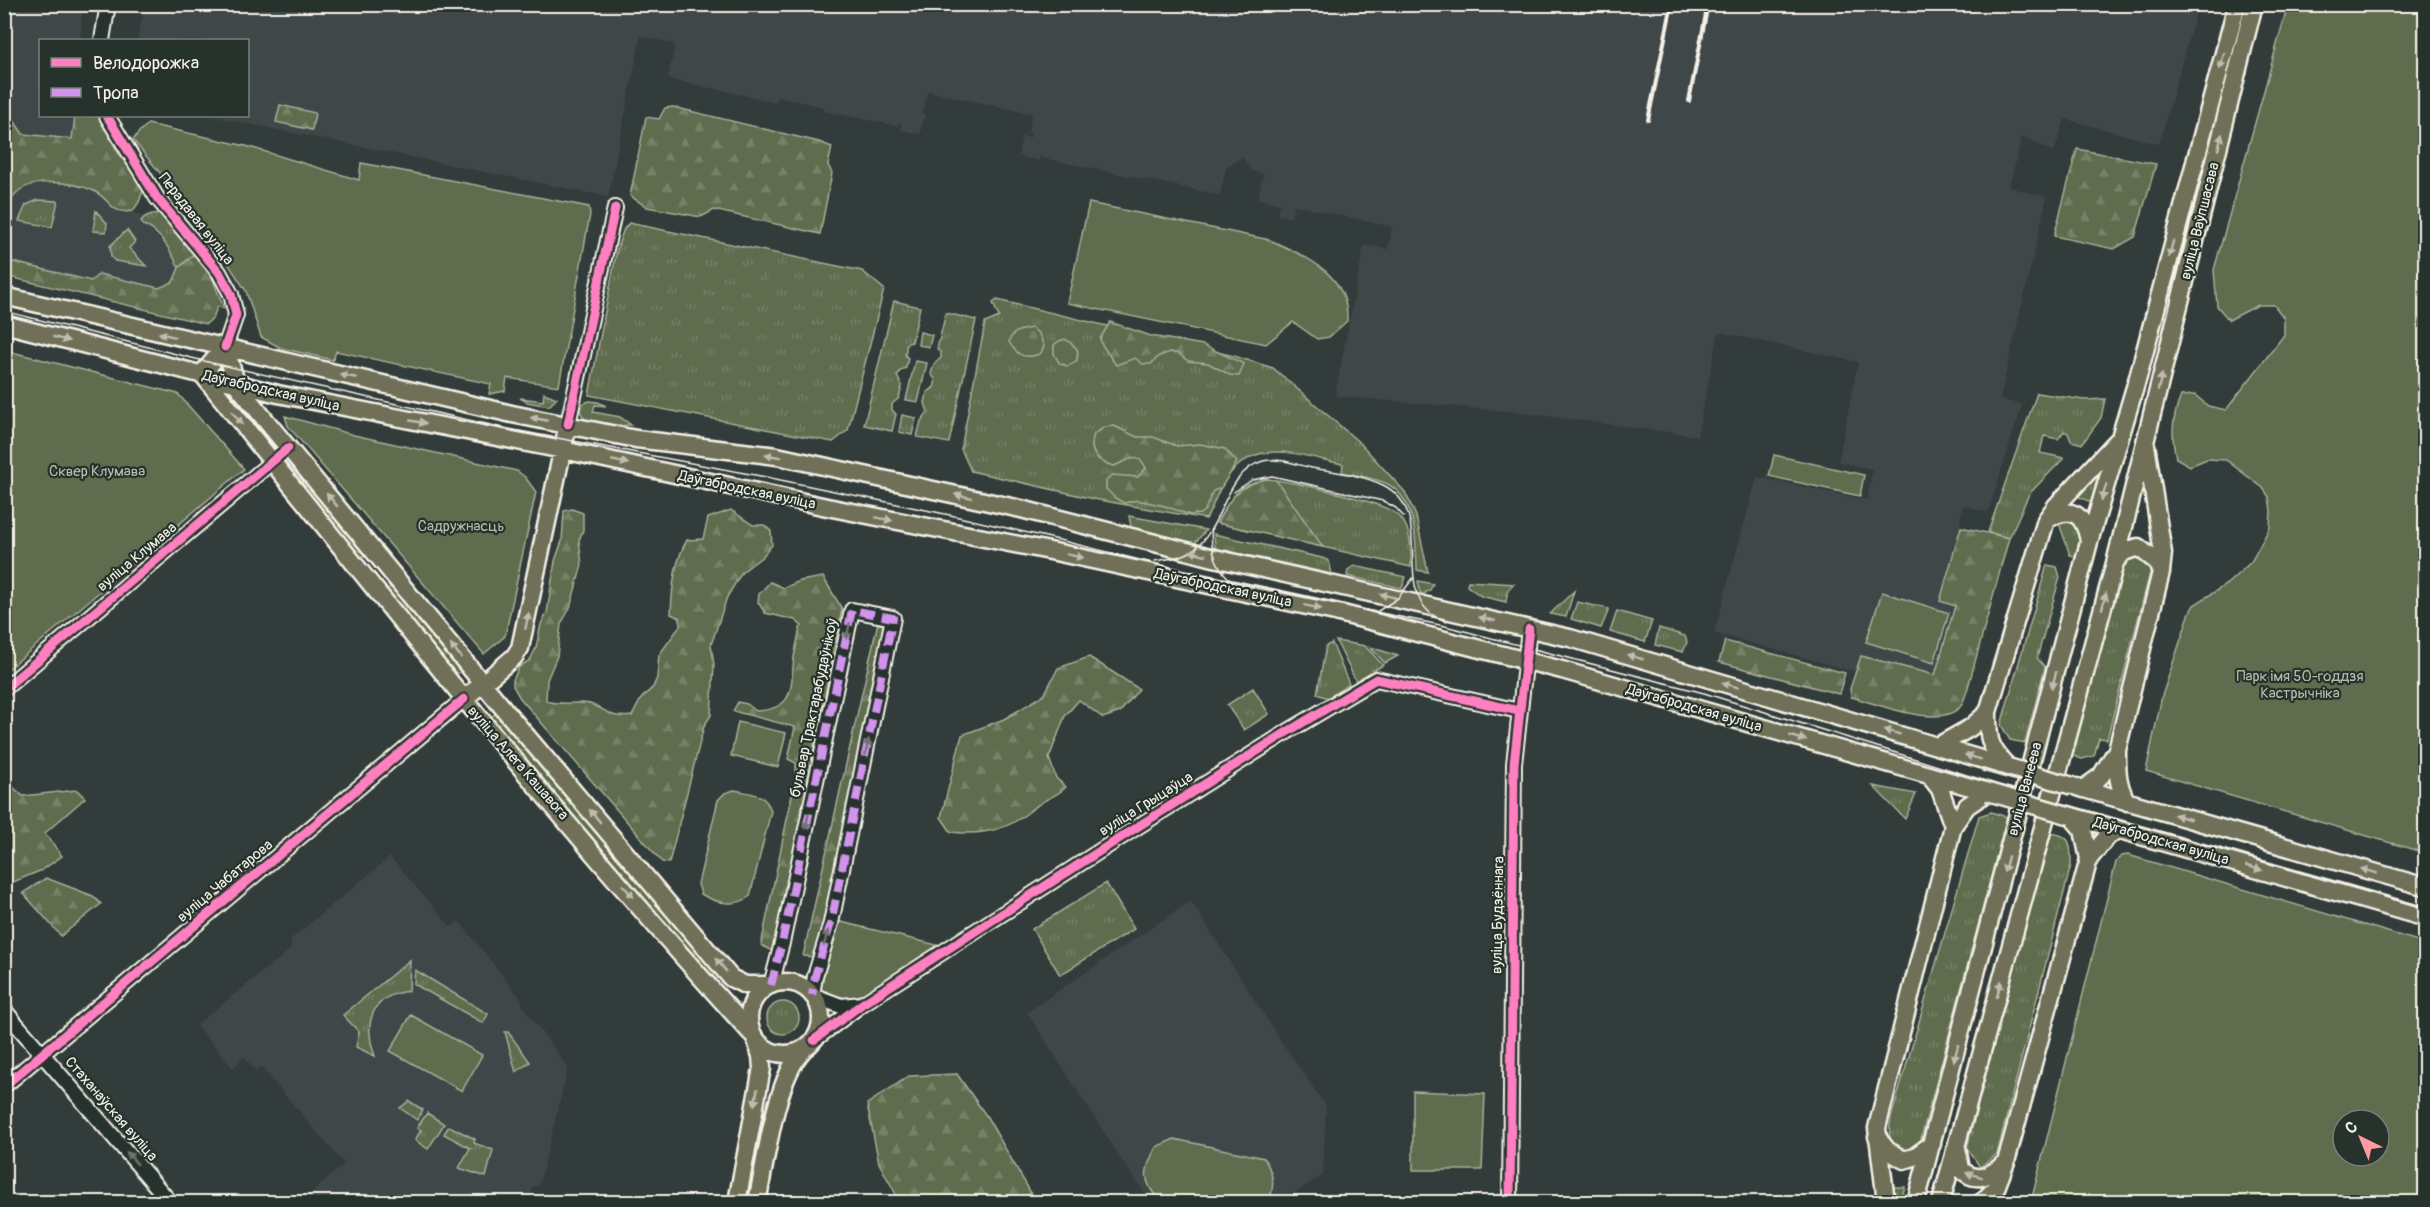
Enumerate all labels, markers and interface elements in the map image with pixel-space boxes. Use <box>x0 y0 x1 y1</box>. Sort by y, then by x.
legend <box>39 39 249 117</box>
text: Велодорожка <box>93 52 199 75</box>
one-way arrow <box>2216 52 2226 70</box>
text: Тропа <box>93 82 139 105</box>
one-way arrow <box>2216 133 2226 151</box>
street label: вуліца Ваўпшасава <box>2176 160 2224 282</box>
street label: Перадавая вуліца <box>154 169 238 269</box>
one-way arrow <box>2166 240 2175 258</box>
one-way arrow <box>158 330 177 339</box>
one-way arrow <box>52 334 70 344</box>
street label: Даўгабродская вуліца <box>200 366 341 416</box>
one-way arrow <box>339 371 358 381</box>
one-way arrow <box>2155 372 2165 391</box>
one-way arrow <box>230 410 243 425</box>
one-way arrow <box>529 414 548 423</box>
one-way arrow <box>409 418 428 427</box>
one-way arrow <box>763 452 782 461</box>
one-way arrow <box>611 458 630 467</box>
park label: Сквер Клумава <box>49 462 145 481</box>
street label: Даўгабродская вуліца <box>675 466 818 514</box>
one-way arrow <box>2099 483 2108 501</box>
one-way arrow <box>954 491 973 501</box>
one-way arrow <box>325 492 338 508</box>
one-way arrow <box>875 515 894 524</box>
park label: Садружнасць <box>418 517 504 536</box>
street label: вуліца Клумава <box>93 518 181 596</box>
one-way arrow <box>1189 548 1207 558</box>
one-way arrow <box>1066 552 1084 562</box>
street label: Даўгабродская вуліца <box>1151 564 1294 612</box>
one-way arrow <box>1378 591 1397 600</box>
one-way arrow <box>2100 592 2110 610</box>
one-way arrow <box>1304 603 1322 613</box>
one-way arrow <box>522 612 532 630</box>
one-way arrow <box>1477 614 1496 623</box>
street label: бульвар Трактарабудаўнікоў <box>786 616 842 799</box>
one-way arrow <box>842 621 852 640</box>
one-way arrow <box>450 643 463 658</box>
one-way arrow <box>1626 652 1644 662</box>
park label: Парк імя 50-годдзя Кастрычніка <box>2236 667 2364 703</box>
one-way arrow <box>2048 671 2058 689</box>
street label: Даўгабродская вуліца <box>1623 679 1764 736</box>
one-way arrow <box>1721 680 1739 689</box>
street label: вуліца Алега Кашавога <box>463 702 573 824</box>
one-way arrow <box>1883 727 1901 736</box>
one-way arrow <box>1789 734 1807 743</box>
one-way arrow <box>863 737 872 756</box>
street label: вуліца Ванеева <box>2003 740 2047 838</box>
one-way arrow <box>1964 752 1982 761</box>
street label: вуліца Грыцаўца <box>1096 768 1196 840</box>
one-way arrow <box>588 808 601 824</box>
one-way arrow <box>802 812 811 831</box>
street label: Даўгабродская вуліца <box>2090 812 2231 869</box>
one-way arrow <box>2173 812 2191 821</box>
street label: вуліца Чабатарова <box>173 835 277 927</box>
one-way arrow <box>2000 855 2010 873</box>
street label: вуліца Будзённага <box>1487 856 1509 974</box>
one-way arrow <box>2245 864 2263 873</box>
one-way arrow <box>2360 866 2378 875</box>
one-way arrow <box>621 883 634 898</box>
one-way arrow <box>822 929 831 947</box>
one-way arrow <box>714 957 727 973</box>
one-way arrow <box>1995 980 2005 999</box>
one-way arrow <box>1951 1044 1960 1062</box>
street label: Стаханаўская вуліца <box>60 1053 162 1165</box>
one-way arrow <box>751 1088 760 1107</box>
north arrow <box>2331 1108 2391 1168</box>
text: С <box>2341 1117 2362 1138</box>
one-way arrow <box>126 1151 139 1166</box>
one-way arrow <box>1965 1170 1983 1179</box>

